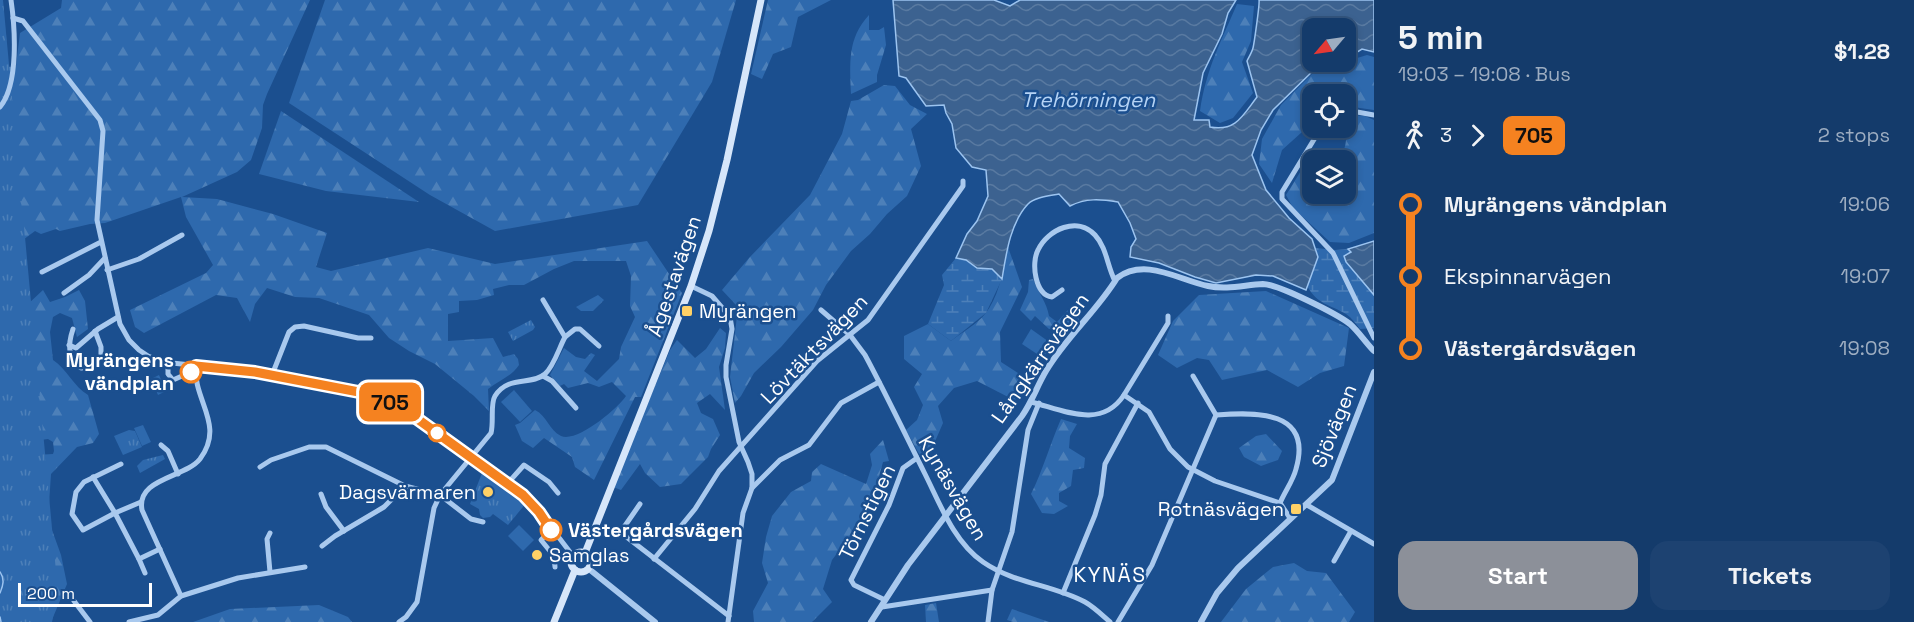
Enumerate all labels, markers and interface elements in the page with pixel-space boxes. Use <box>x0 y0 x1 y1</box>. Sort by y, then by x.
text: 5 min <box>1398 17 1483 59</box>
north arrow <box>1302 18 1356 72</box>
map controls <box>1302 18 1356 204</box>
text: $1.28 <box>1834 37 1890 65</box>
text: 19:03 – 19:08 · Bus <box>1398 61 1571 87</box>
button: locate <box>1302 84 1356 138</box>
water label: Trehörningen <box>1021 86 1156 113</box>
icon: walk <box>1398 119 1431 152</box>
icon: forward <box>1461 119 1494 152</box>
text: 3 <box>1440 122 1452 148</box>
text: 705 <box>1515 122 1553 149</box>
text: 2 stops <box>1818 122 1890 148</box>
button: layers <box>1302 150 1356 204</box>
text: Myrängens vändplan <box>1444 190 1667 218</box>
text: 19:06 <box>1839 191 1890 217</box>
street label: Ågestavägen <box>641 212 707 340</box>
text: Ekspinnarvägen <box>1444 262 1612 290</box>
text: 19:07 <box>1841 263 1890 289</box>
street label: Långkärrsvägen <box>985 288 1095 428</box>
street label: Lövtäktsvägen <box>755 289 873 409</box>
place label: Myrängen <box>699 298 796 324</box>
marker: Myrängen <box>680 304 694 318</box>
text: Västergårdsvägen <box>1444 334 1636 362</box>
text: 19:08 <box>1839 335 1890 361</box>
place label: Myrängens vändplan <box>65 347 174 396</box>
marker: Myrängens vändplan <box>180 361 202 383</box>
street label: Sjövägen <box>1306 380 1362 472</box>
line badge: 705 <box>356 382 424 422</box>
text: 705 <box>371 389 409 416</box>
unlabelled marker <box>428 424 446 442</box>
street label: Kynäsvägen <box>913 431 993 545</box>
street label: Törnstigen <box>833 460 901 564</box>
place label: Dagsvärmaren <box>339 479 476 505</box>
marker: Dagsvärmaren <box>481 485 495 499</box>
place label: Rotnäsvägen <box>1158 496 1284 522</box>
marker: Rotnäsvägen <box>1289 502 1303 516</box>
place label: Västergårdsvägen <box>568 517 743 543</box>
marker: Västergårdsvägen <box>540 519 562 541</box>
button: Start <box>1398 541 1638 610</box>
button: Tickets <box>1650 541 1890 610</box>
place label: Samglas <box>549 542 630 568</box>
marker: Samglas <box>530 548 544 562</box>
district label: KYNÄS <box>1073 561 1147 588</box>
scale bar <box>18 580 152 608</box>
text: 200 m <box>27 583 75 604</box>

